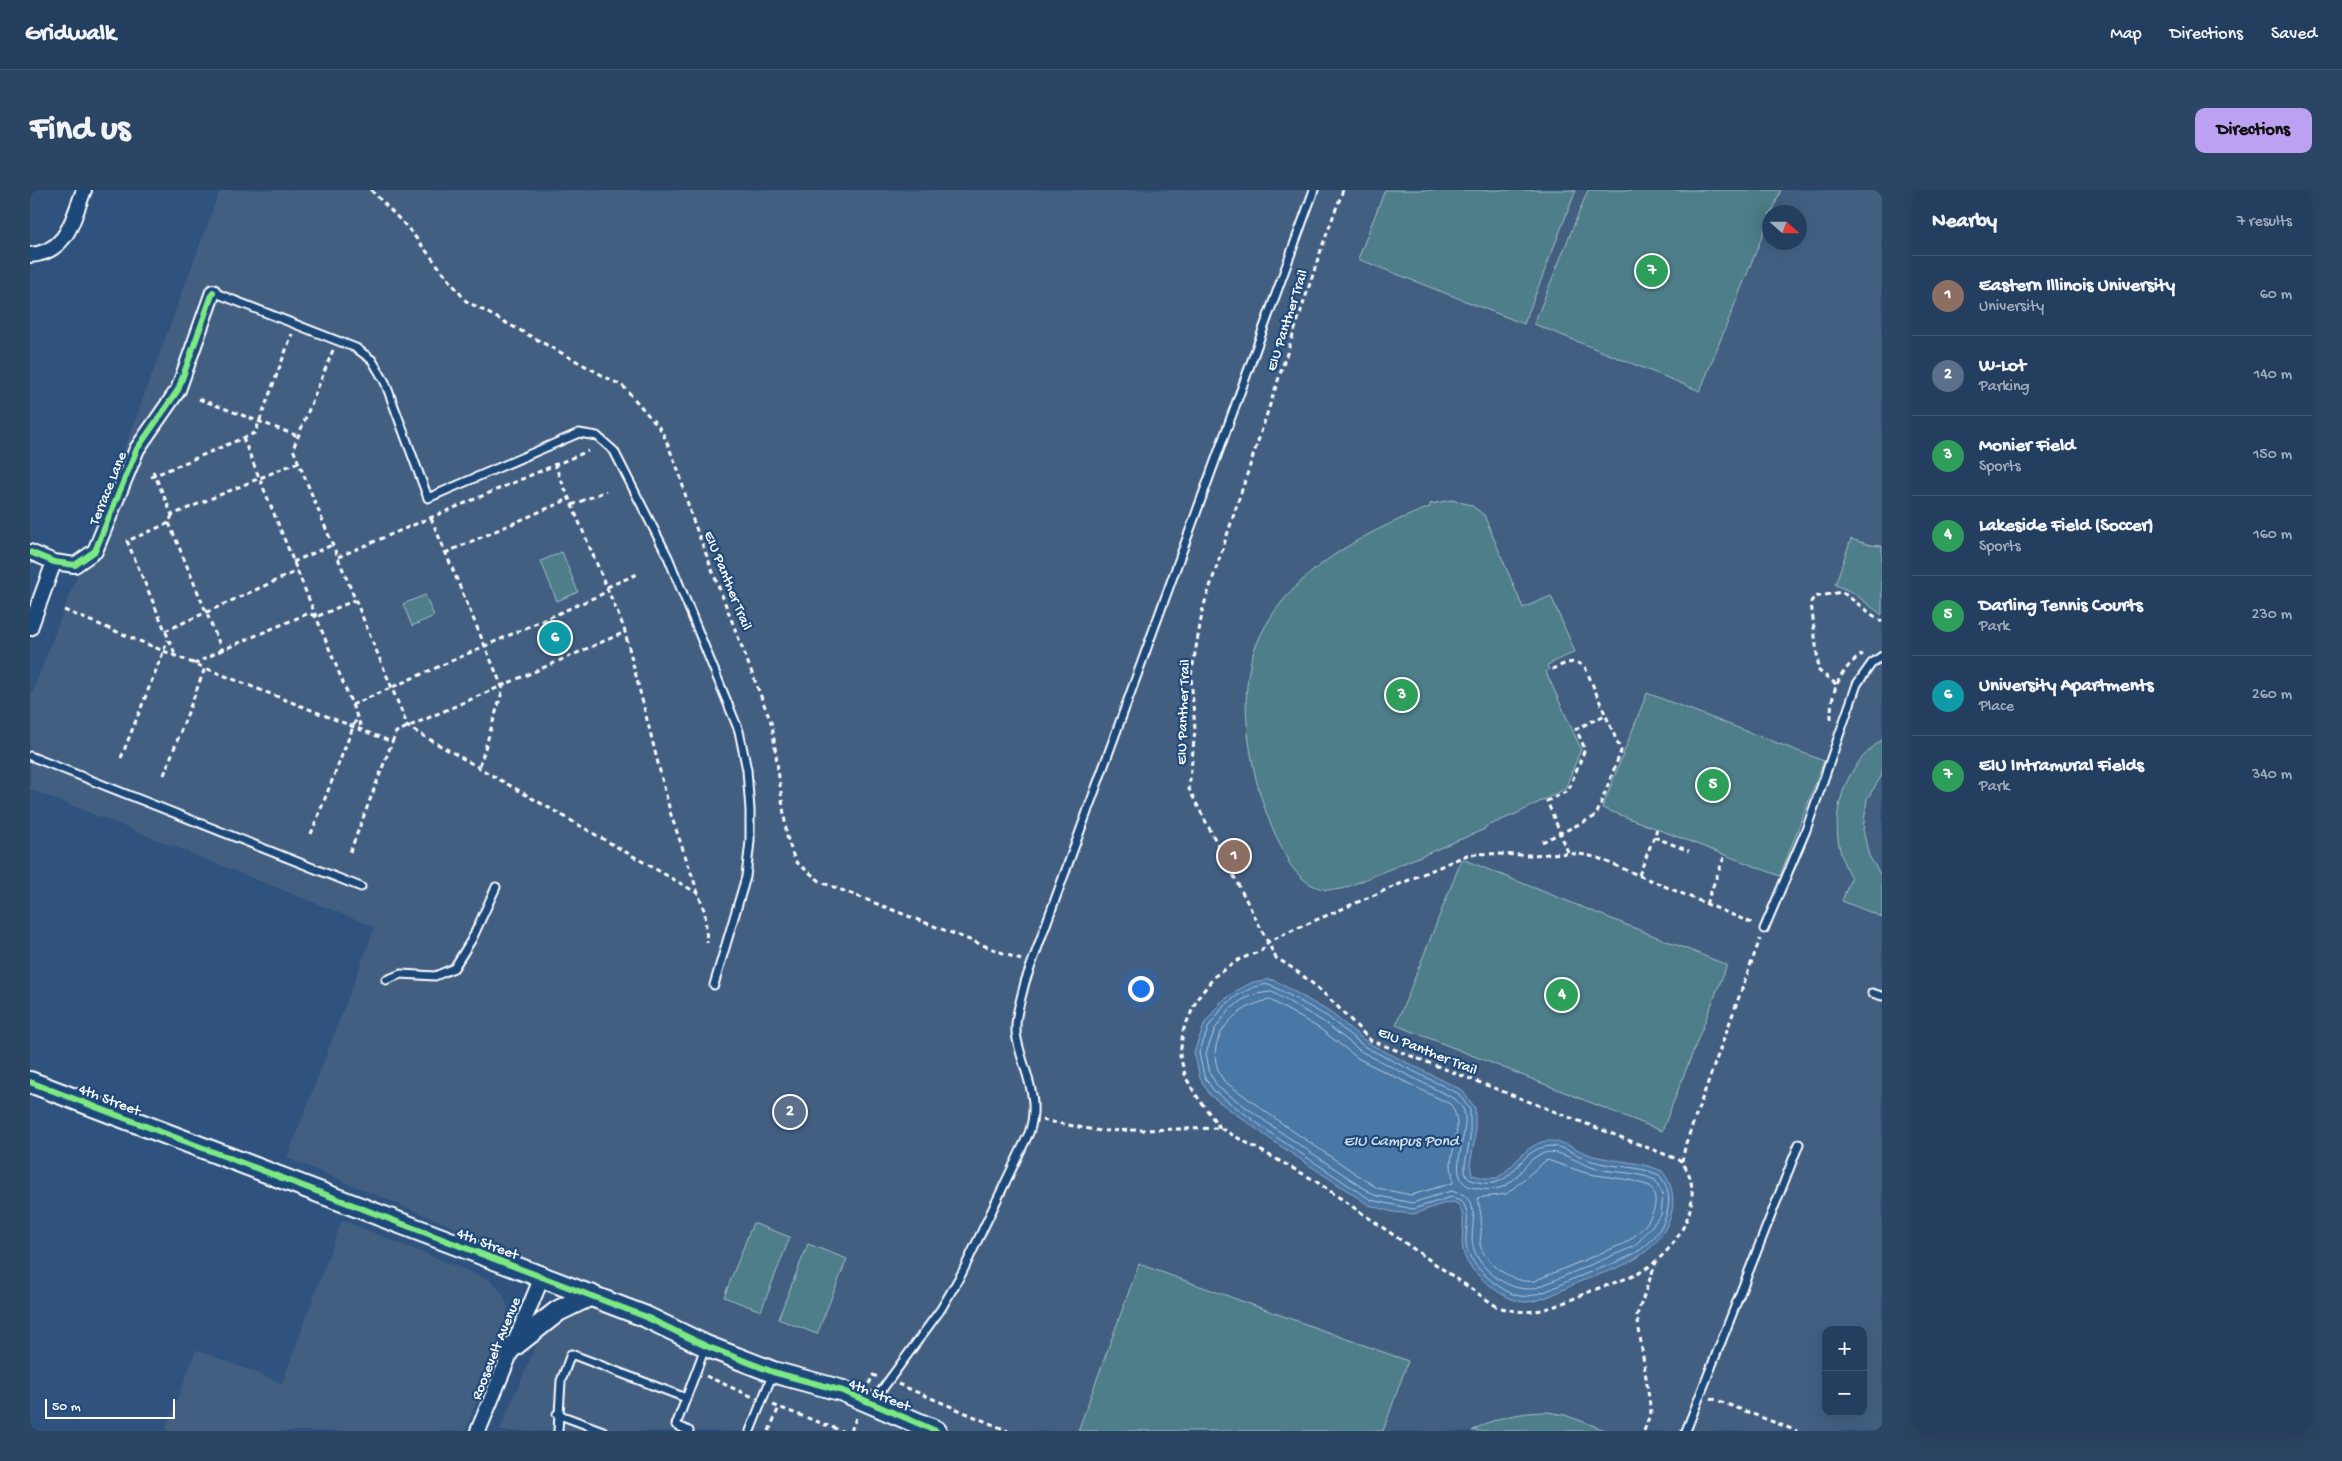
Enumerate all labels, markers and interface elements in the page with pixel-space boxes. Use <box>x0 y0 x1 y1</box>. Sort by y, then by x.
text: Gridwalk <box>25 20 116 49</box>
text: Map <box>2110 24 2142 45</box>
text: Directions <box>2170 24 2243 45</box>
text: Saved <box>2271 24 2317 45</box>
button: Directions <box>2195 108 2312 153</box>
text: Find us <box>30 110 130 151</box>
north arrow <box>1762 205 1807 250</box>
text: Nearby <box>1932 210 1997 235</box>
text: 7 results <box>2237 213 2292 232</box>
pin: 7 <box>1636 252 1668 290</box>
street label: EIU Panther Trail <box>1263 268 1313 374</box>
text: Eastern Illinois University <box>1979 275 2175 298</box>
text: 1 <box>1945 286 1951 305</box>
text: 60 m <box>2260 286 2292 305</box>
text: University <box>1979 298 2044 317</box>
text: W-Lot <box>1979 355 2026 378</box>
text: 2 <box>1944 366 1952 385</box>
text: 140 m <box>2254 366 2292 385</box>
text: Parking <box>1979 378 2030 397</box>
text: Monier Field <box>1979 435 2075 458</box>
text: 3 <box>1944 446 1952 465</box>
text: 150 m <box>2253 446 2292 465</box>
street label: Terrace Lane <box>86 449 132 529</box>
text: Sports <box>1979 458 2021 477</box>
text: Lakeside Field (Soccer) <box>1979 515 2154 538</box>
text: 4 <box>1944 526 1952 545</box>
text: 160 m <box>2253 526 2292 545</box>
street label: EIU Panther Trail <box>699 528 755 633</box>
text: Sports <box>1979 538 2021 557</box>
text: Darling Tennis Courts <box>1979 595 2143 618</box>
text: 5 <box>1944 606 1952 625</box>
text: 230 m <box>2252 606 2292 625</box>
text: Park <box>1979 618 2010 637</box>
pin: 6 <box>539 619 571 657</box>
street label: EIU Panther Trail <box>1173 659 1195 765</box>
text: University Apartments <box>1979 675 2153 698</box>
pin: 3 <box>1386 676 1418 714</box>
text: 6 <box>1944 686 1952 705</box>
text: 260 m <box>2252 686 2292 705</box>
text: Place <box>1979 698 2014 717</box>
text: EIU Intramural Fields <box>1979 755 2144 778</box>
pin: 5 <box>1697 766 1729 804</box>
text: 7 <box>1944 766 1952 785</box>
text: 340 m <box>2252 766 2292 785</box>
text: Park <box>1979 778 2010 797</box>
pin: 1 <box>1218 837 1250 875</box>
your location <box>1128 976 1154 1002</box>
pin: 4 <box>1546 976 1578 1014</box>
street label: EIU Panther Trail <box>1375 1024 1480 1080</box>
street label: 4th Street <box>76 1081 145 1122</box>
pin: 2 <box>774 1093 806 1131</box>
water label: EIU Campus Pond <box>1344 1133 1460 1152</box>
street label: 4th Street <box>454 1225 523 1266</box>
street label: Roosevelt Avenue <box>468 1295 526 1403</box>
map controls <box>1822 1326 1867 1416</box>
button: + <box>1822 1326 1867 1371</box>
button: − <box>1822 1371 1867 1416</box>
street label: 4th Street <box>846 1375 914 1417</box>
scale bar <box>45 1396 175 1419</box>
text: 50 m <box>52 1399 81 1416</box>

